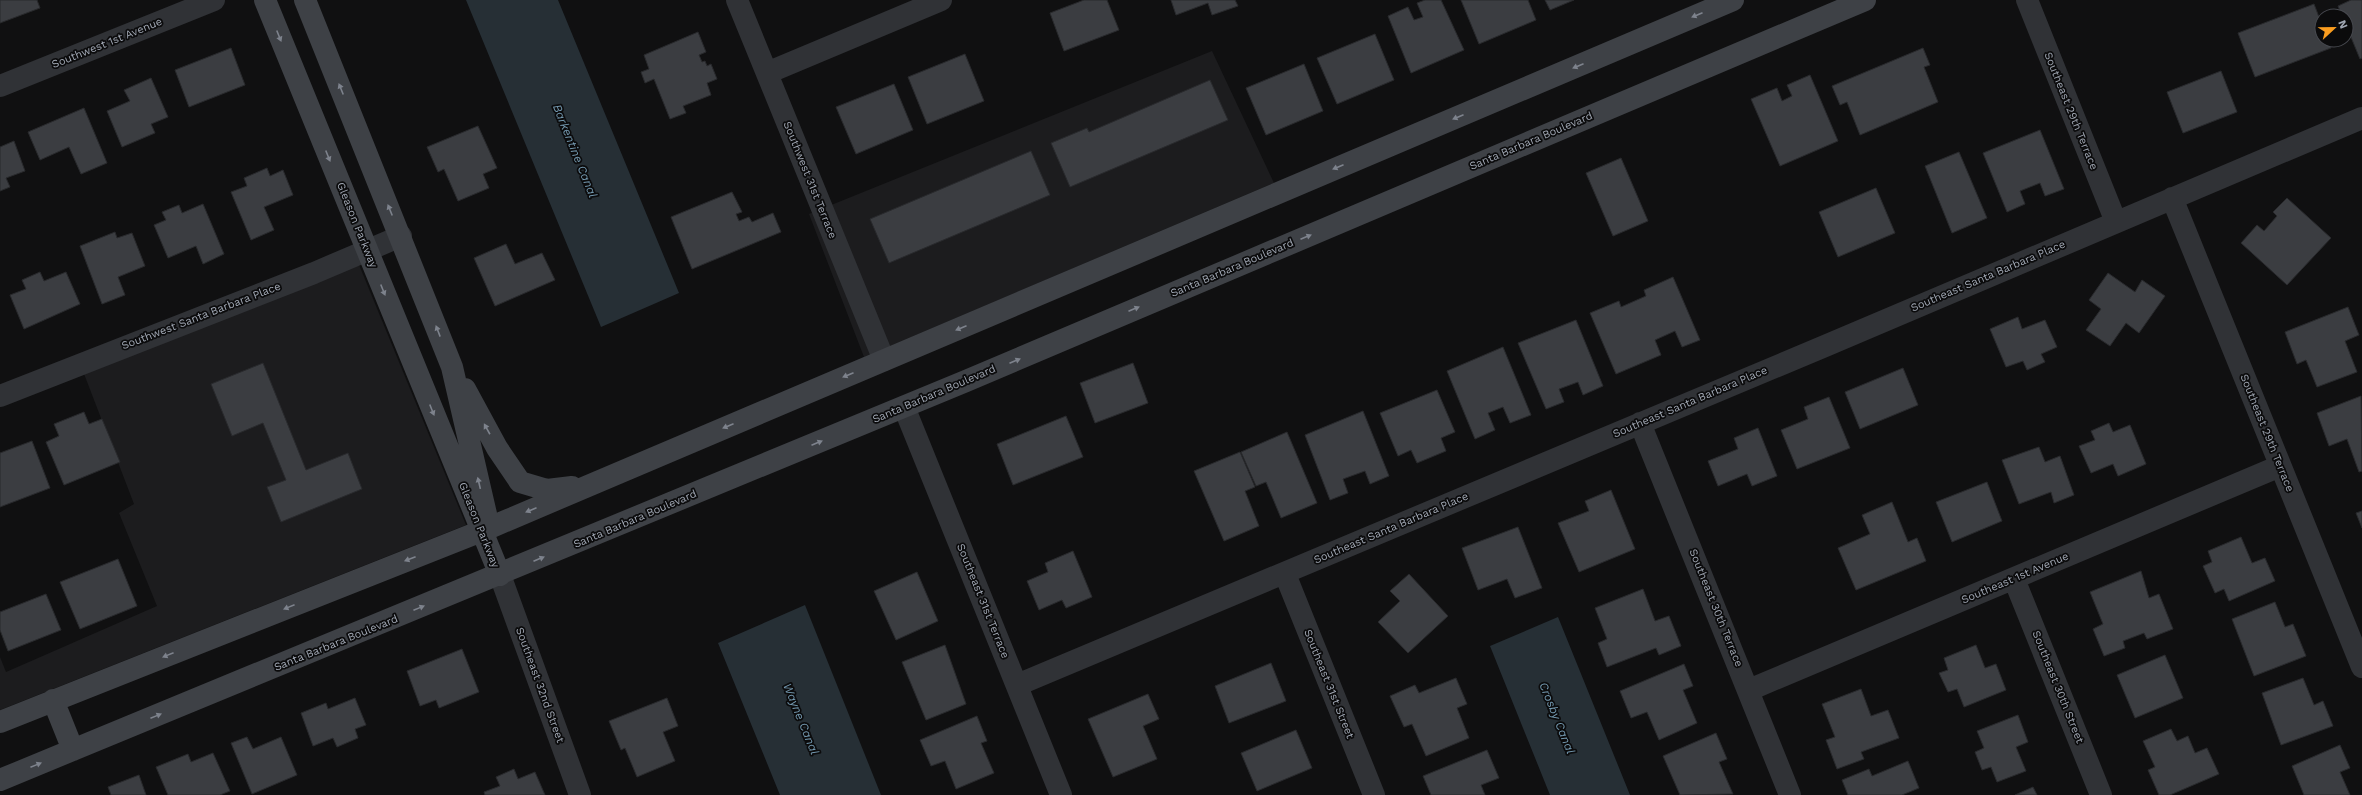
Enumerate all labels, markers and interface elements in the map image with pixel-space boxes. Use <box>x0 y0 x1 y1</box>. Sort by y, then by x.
north arrow <box>2314 8 2354 48</box>
one-way arrow <box>1692 12 1703 18</box>
street label: Southwest 1st Avenue <box>50 15 164 71</box>
text: N <box>2335 18 2350 31</box>
one-way arrow <box>277 31 283 43</box>
street label: Southeast 29th Terrace <box>2041 50 2101 172</box>
one-way arrow <box>1572 63 1583 69</box>
one-way arrow <box>338 83 344 95</box>
water label: Barkentine Canal <box>550 102 600 200</box>
street label: Santa Barbara Boulevard <box>1467 109 1595 173</box>
one-way arrow <box>1452 113 1464 120</box>
street label: Southwest 31st Terrace <box>781 120 839 240</box>
one-way arrow <box>326 151 332 163</box>
one-way arrow <box>1332 165 1344 171</box>
street label: Gleason Parkway <box>334 180 380 270</box>
one-way arrow <box>387 203 393 215</box>
one-way arrow <box>1300 234 1311 240</box>
street label: Santa Barbara Boulevard <box>1168 236 1296 300</box>
street label: Southeast Santa Barbara Place <box>1909 237 2067 315</box>
street label: Southwest Santa Barbara Place <box>120 280 282 352</box>
one-way arrow <box>380 284 386 295</box>
one-way arrow <box>1129 306 1141 312</box>
one-way arrow <box>435 324 441 336</box>
one-way arrow <box>954 325 966 331</box>
one-way arrow <box>1009 357 1021 363</box>
street label: Santa Barbara Boulevard <box>870 362 998 426</box>
street label: Southeast Santa Barbara Place <box>1611 363 1769 441</box>
street label: Southeast 29th Terrace <box>2237 372 2297 494</box>
one-way arrow <box>842 373 854 379</box>
one-way arrow <box>429 405 435 416</box>
one-way arrow <box>483 423 490 435</box>
one-way arrow <box>723 423 734 429</box>
one-way arrow <box>812 440 823 446</box>
one-way arrow <box>475 477 481 489</box>
street label: Gleason Parkway <box>456 480 502 570</box>
street label: Santa Barbara Boulevard <box>571 487 699 551</box>
street label: Southeast Santa Barbara Place <box>1312 489 1470 567</box>
one-way arrow <box>525 507 536 513</box>
street label: Southeast 31st Terrace <box>954 542 1012 660</box>
street label: Southeast 30th Terrace <box>1686 547 1746 669</box>
street label: Southeast 1st Avenue <box>1959 549 2071 607</box>
one-way arrow <box>534 555 546 561</box>
one-way arrow <box>404 556 416 562</box>
one-way arrow <box>283 604 295 610</box>
one-way arrow <box>414 605 426 611</box>
street label: Santa Barbara Boulevard <box>272 612 400 674</box>
street label: Southeast 32nd Street <box>513 625 567 745</box>
street label: Southeast 31st Street <box>1301 628 1357 741</box>
street label: Southeast 30th Street <box>2029 629 2087 745</box>
one-way arrow <box>162 652 174 658</box>
water label: Crosby Canal <box>1536 680 1578 756</box>
water label: Wayne Canal <box>780 681 822 757</box>
one-way arrow <box>151 713 162 719</box>
one-way arrow <box>31 762 43 768</box>

